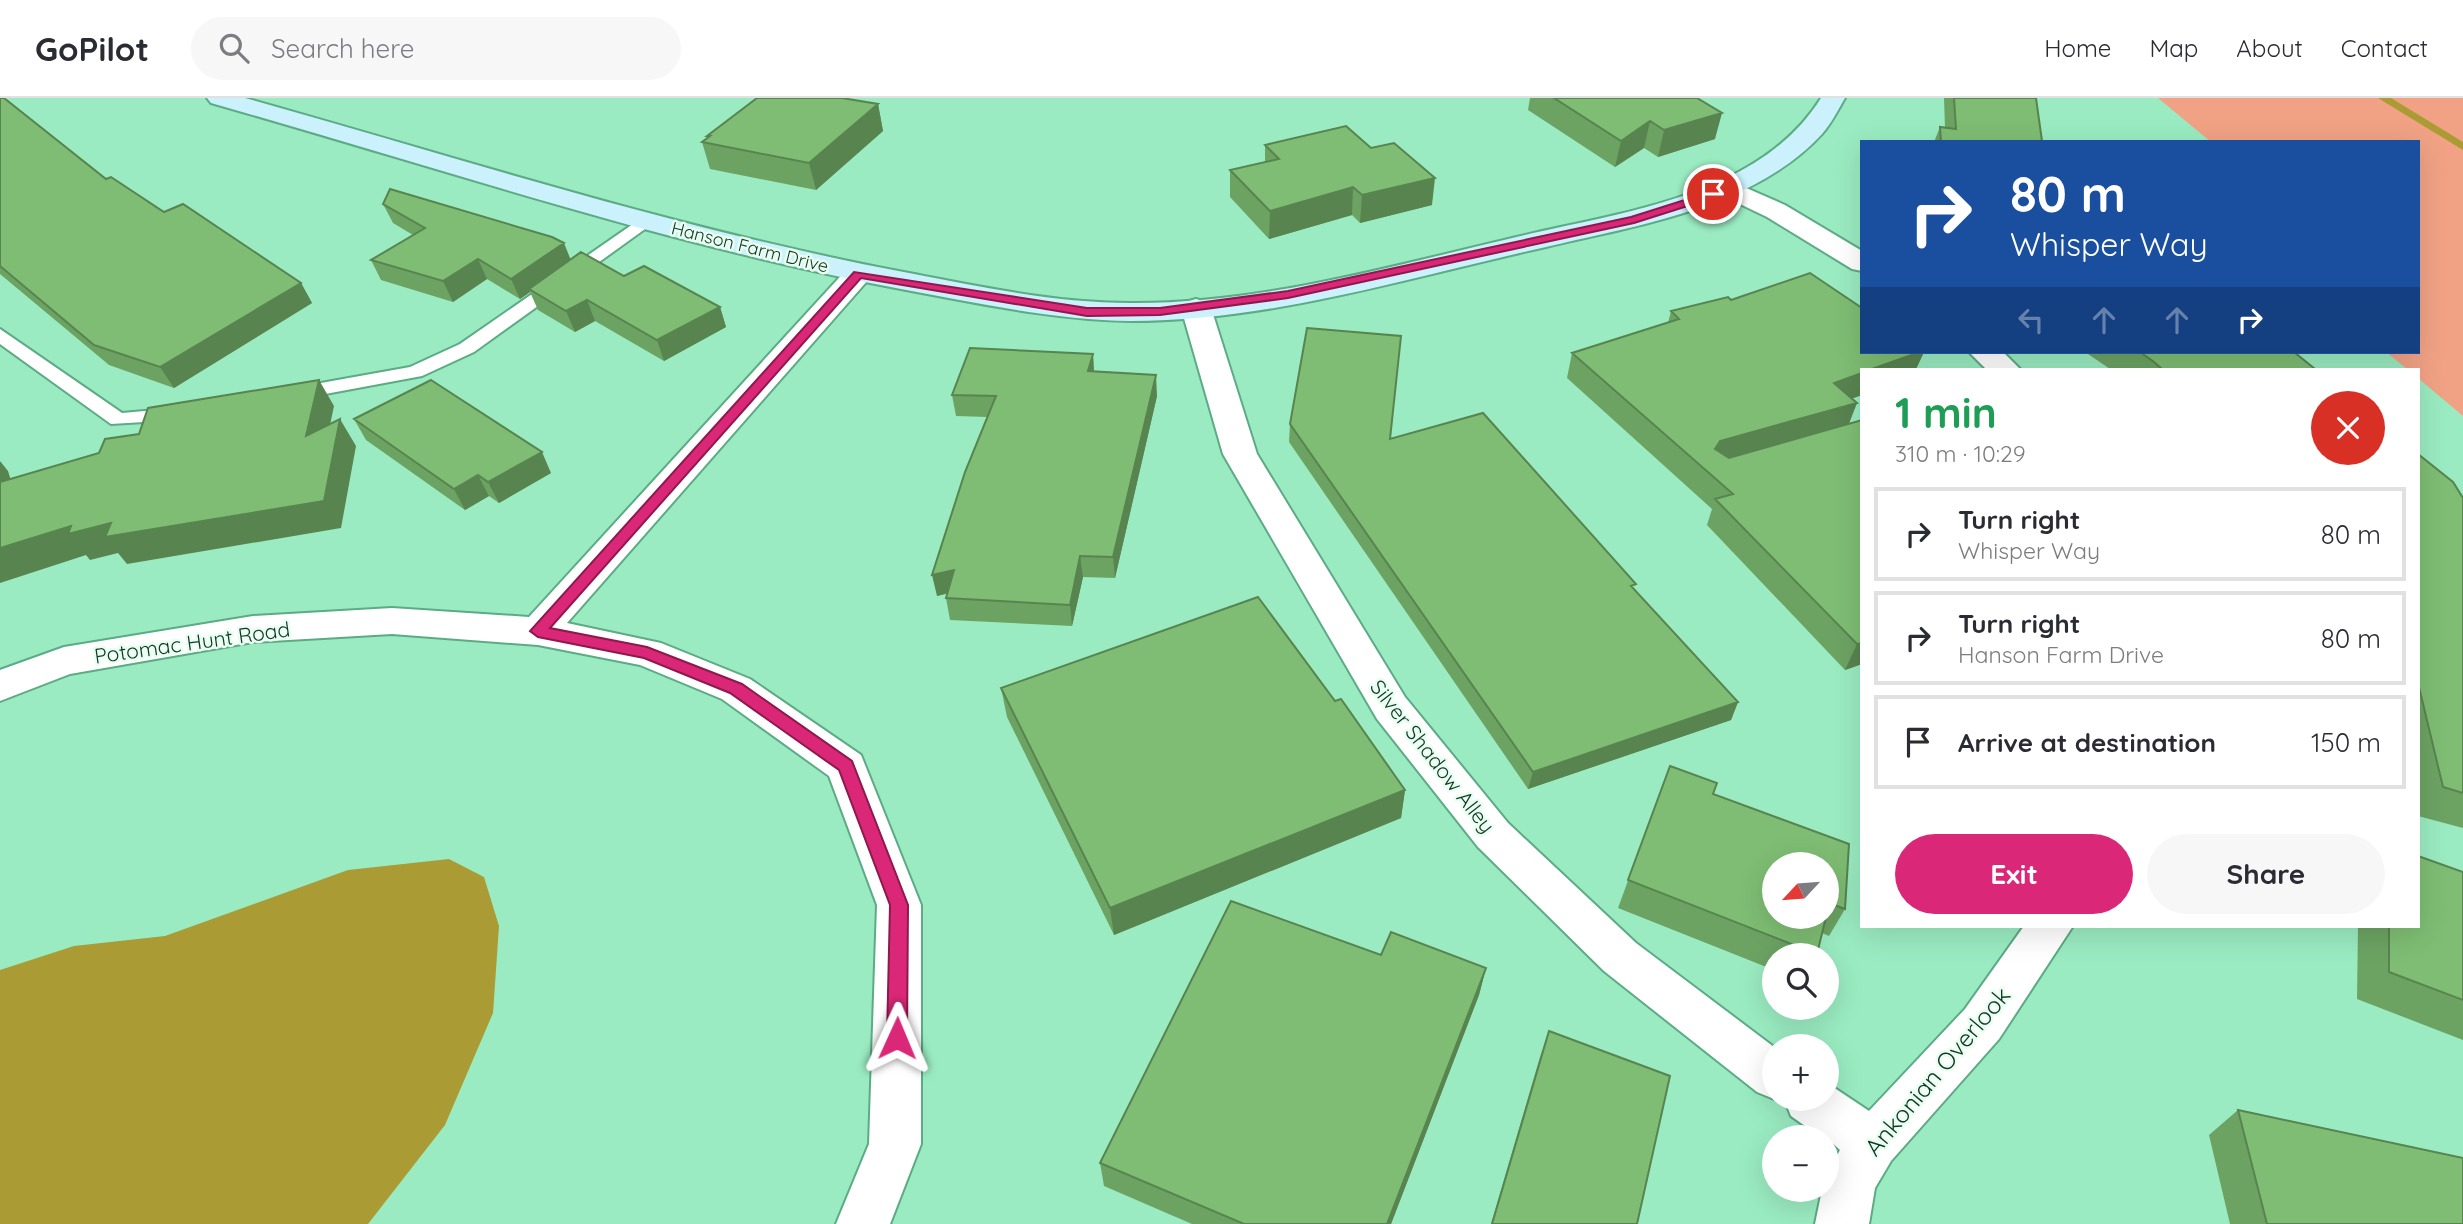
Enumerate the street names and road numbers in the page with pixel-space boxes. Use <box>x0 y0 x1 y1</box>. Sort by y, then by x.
street label: Hanson Farm Drive <box>669 216 831 278</box>
street label: Potomac Hunt Road <box>92 615 292 669</box>
street label: Silver Shadow Alley <box>1365 674 1501 838</box>
street label: Ankonian Overlook <box>1858 981 2016 1161</box>

